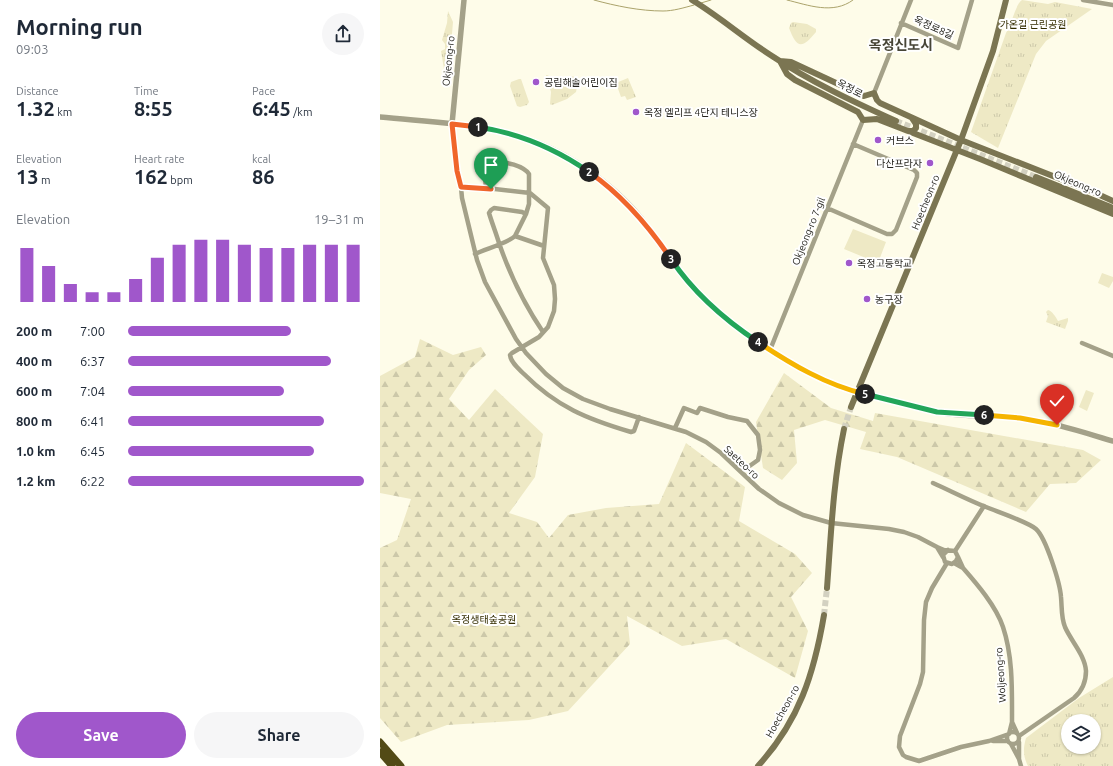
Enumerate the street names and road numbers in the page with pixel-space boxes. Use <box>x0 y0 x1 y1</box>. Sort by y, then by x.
street label: 옥정로8길 <box>912 14 955 41</box>
street label: Okjeong-ro <box>440 35 457 87</box>
street label: 옥정로 <box>835 77 865 100</box>
street label: Okjeong-ro <box>1052 169 1103 198</box>
street label: Hoecheon-ro <box>909 173 942 231</box>
street label: Okjeong-ro 7-gil <box>790 195 827 267</box>
street label: Saeteo-ro <box>722 443 762 481</box>
street label: Woljeong-ro <box>993 647 1008 703</box>
street label: Hoecheon-ro <box>763 683 801 739</box>

